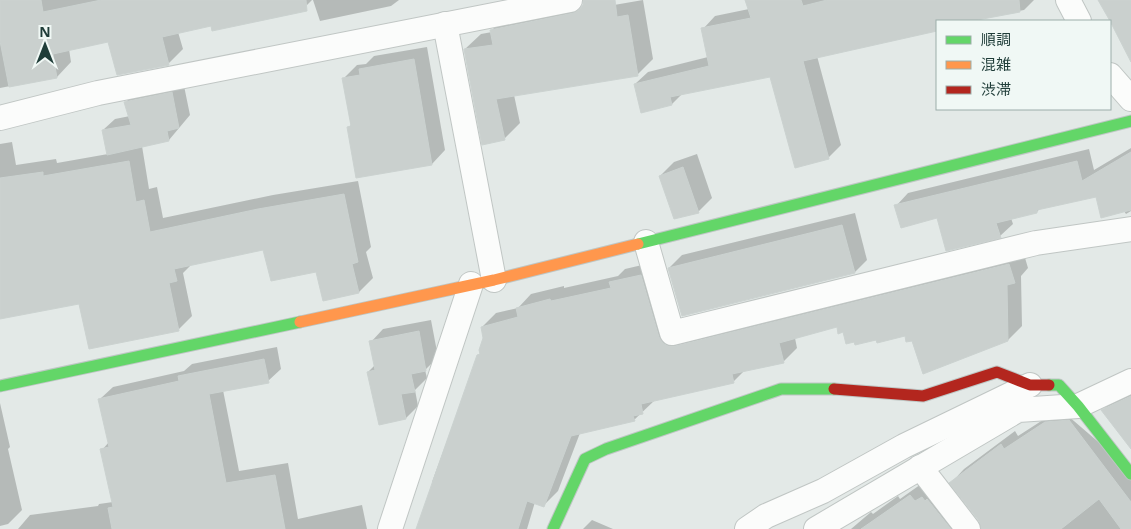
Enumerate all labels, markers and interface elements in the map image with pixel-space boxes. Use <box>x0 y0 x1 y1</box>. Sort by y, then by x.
north arrow <box>20 20 70 70</box>
legend <box>936 20 1111 110</box>
text: N <box>39 22 51 41</box>
text: 順調 <box>981 29 1011 49</box>
text: 混雑 <box>981 54 1011 74</box>
text: 渋滞 <box>981 79 1011 99</box>

